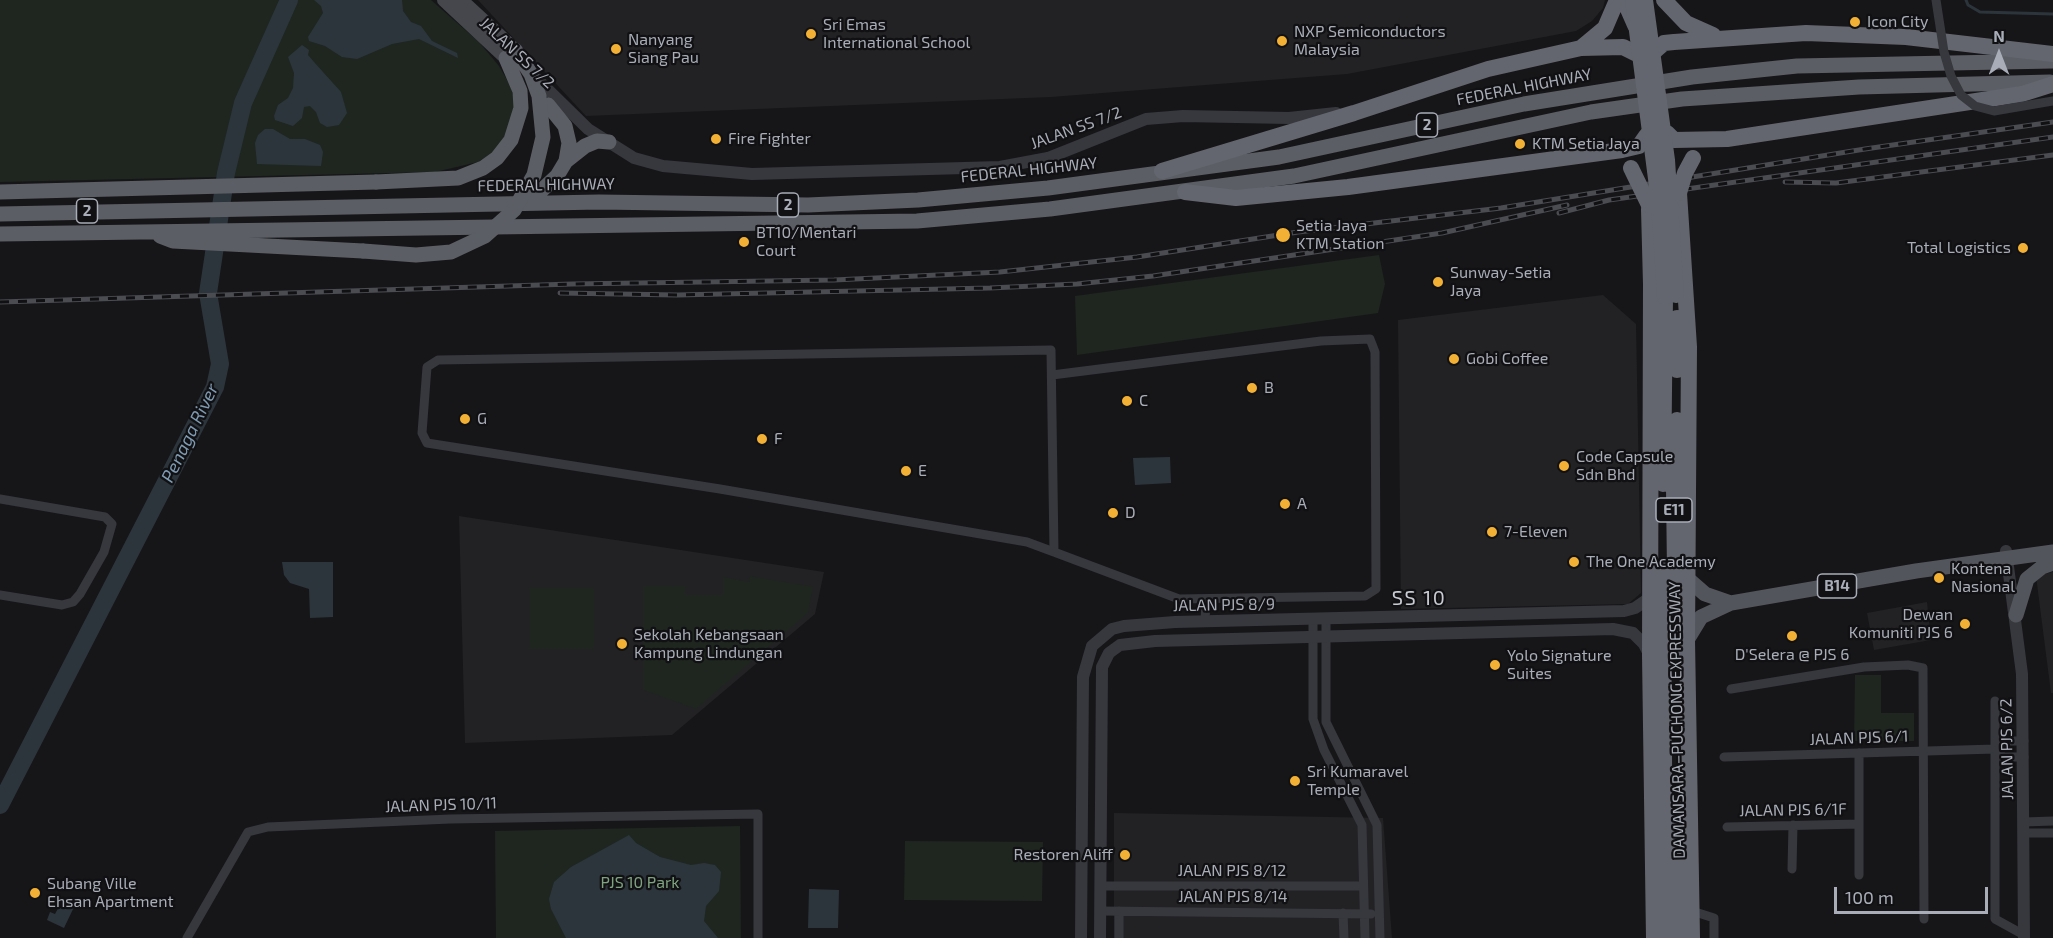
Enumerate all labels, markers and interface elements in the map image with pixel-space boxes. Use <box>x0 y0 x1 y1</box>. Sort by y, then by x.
place label: Icon City <box>1867 12 1928 32</box>
street label: JALAN SS 7/2 <box>476 13 558 93</box>
place label: Sri Emas International School <box>823 15 970 53</box>
marker: Icon City <box>1848 15 1862 29</box>
place label: NXP Semiconductors Malaysia <box>1294 22 1446 60</box>
north arrow <box>1969 24 2029 84</box>
text: N <box>1993 26 2005 45</box>
marker: Sri Emas International School <box>804 27 818 41</box>
place label: Nanyang Siang Pau <box>628 30 699 68</box>
marker: NXP Semiconductors Malaysia <box>1275 34 1289 48</box>
marker: Nanyang Siang Pau <box>609 42 623 56</box>
street label: FEDERAL HIGHWAY <box>1455 64 1593 110</box>
street label: JALAN SS 7/2 <box>1028 103 1124 153</box>
road number: 2 <box>1416 113 1438 137</box>
place label: Fire Fighter <box>728 129 811 149</box>
marker: Fire Fighter <box>709 132 723 146</box>
place label: KTM Setia Jaya <box>1532 134 1640 154</box>
marker: KTM Setia Jaya <box>1513 137 1527 151</box>
street label: FEDERAL HIGHWAY <box>960 153 1098 187</box>
street label: FEDERAL HIGHWAY <box>477 174 615 196</box>
road number: 2 <box>778 193 798 217</box>
road number: 2 <box>76 199 98 223</box>
place label: Setia Jaya KTM Station <box>1296 216 1385 254</box>
place label: BT10/Mentari Court <box>756 223 857 261</box>
marker: Setia Jaya KTM Station <box>1274 226 1292 244</box>
marker: BT10/Mentari Court <box>737 235 751 249</box>
place label: Total Logistics <box>1907 238 2011 258</box>
marker: Total Logistics <box>2016 241 2030 255</box>
place label: Sunway-Setia Jaya <box>1450 263 1551 301</box>
marker: Sunway-Setia Jaya <box>1431 275 1445 289</box>
place label: Gobi Coffee <box>1466 349 1548 369</box>
marker: Gobi Coffee <box>1447 352 1461 366</box>
place label: B <box>1264 378 1274 398</box>
water label: Penaga River <box>157 380 223 486</box>
marker: B <box>1245 381 1259 395</box>
place label: C <box>1139 391 1148 411</box>
marker: C <box>1120 394 1134 408</box>
place label: G <box>477 409 487 429</box>
marker: G <box>458 412 472 426</box>
place label: F <box>774 429 783 449</box>
marker: F <box>755 432 769 446</box>
place label: Code Capsule Sdn Bhd <box>1576 447 1673 485</box>
marker: Code Capsule Sdn Bhd <box>1557 459 1571 473</box>
place label: E <box>918 461 927 481</box>
marker: E <box>899 464 913 478</box>
place label: A <box>1297 494 1307 514</box>
marker: A <box>1278 497 1292 511</box>
road number: E11 <box>1656 498 1692 522</box>
place label: D <box>1125 503 1136 523</box>
marker: D <box>1106 506 1120 520</box>
place label: 7-Eleven <box>1504 522 1568 542</box>
marker: 7-Eleven <box>1485 525 1499 539</box>
place label: The One Academy <box>1586 552 1716 572</box>
marker: The One Academy <box>1567 555 1581 569</box>
place label: Kontena Nasional <box>1951 559 2015 597</box>
marker: Kontena Nasional <box>1932 571 1946 585</box>
road number: B14 <box>1818 574 1856 598</box>
street label: DAMANSARA–PUCHONG EXPRESSWAY <box>1665 581 1689 859</box>
district label: SS 10 <box>1392 586 1446 610</box>
street label: JALAN PJS 8/9 <box>1173 595 1275 615</box>
place label: Dewan Komuniti PJS 6 <box>1849 605 1953 643</box>
marker: Dewan Komuniti PJS 6 <box>1958 617 1972 631</box>
place label: Sekolah Kebangsaan Kampung Lindungan <box>634 625 784 663</box>
marker: D'Selera @ PJS 6 <box>1785 629 1799 643</box>
marker: Sekolah Kebangsaan Kampung Lindungan <box>615 637 629 651</box>
place label: D'Selera @ PJS 6 <box>1735 645 1849 665</box>
place label: Yolo Signature Suites <box>1507 646 1612 684</box>
marker: Yolo Signature Suites <box>1488 658 1502 672</box>
street label: JALAN PJS 6/2 <box>1997 698 2017 800</box>
street label: JALAN PJS 6/1 <box>1809 727 1909 749</box>
place label: Sri Kumaravel Temple <box>1307 762 1408 800</box>
marker: Sri Kumaravel Temple <box>1288 774 1302 788</box>
street label: JALAN PJS 10/11 <box>385 793 497 817</box>
street label: JALAN PJS 6/1F <box>1739 799 1847 821</box>
place label: Restoren Aliff <box>1014 845 1113 865</box>
marker: Restoren Aliff <box>1118 848 1132 862</box>
street label: JALAN PJS 8/12 <box>1178 861 1286 881</box>
park label: PJS 10 Park <box>600 873 680 893</box>
place label: Subang Ville Ehsan Apartment <box>47 874 174 912</box>
scale bar <box>1837 875 1992 913</box>
marker: Subang Ville Ehsan Apartment <box>28 886 42 900</box>
text: 100 m <box>1845 886 1894 908</box>
street label: JALAN PJS 8/14 <box>1178 887 1288 907</box>

